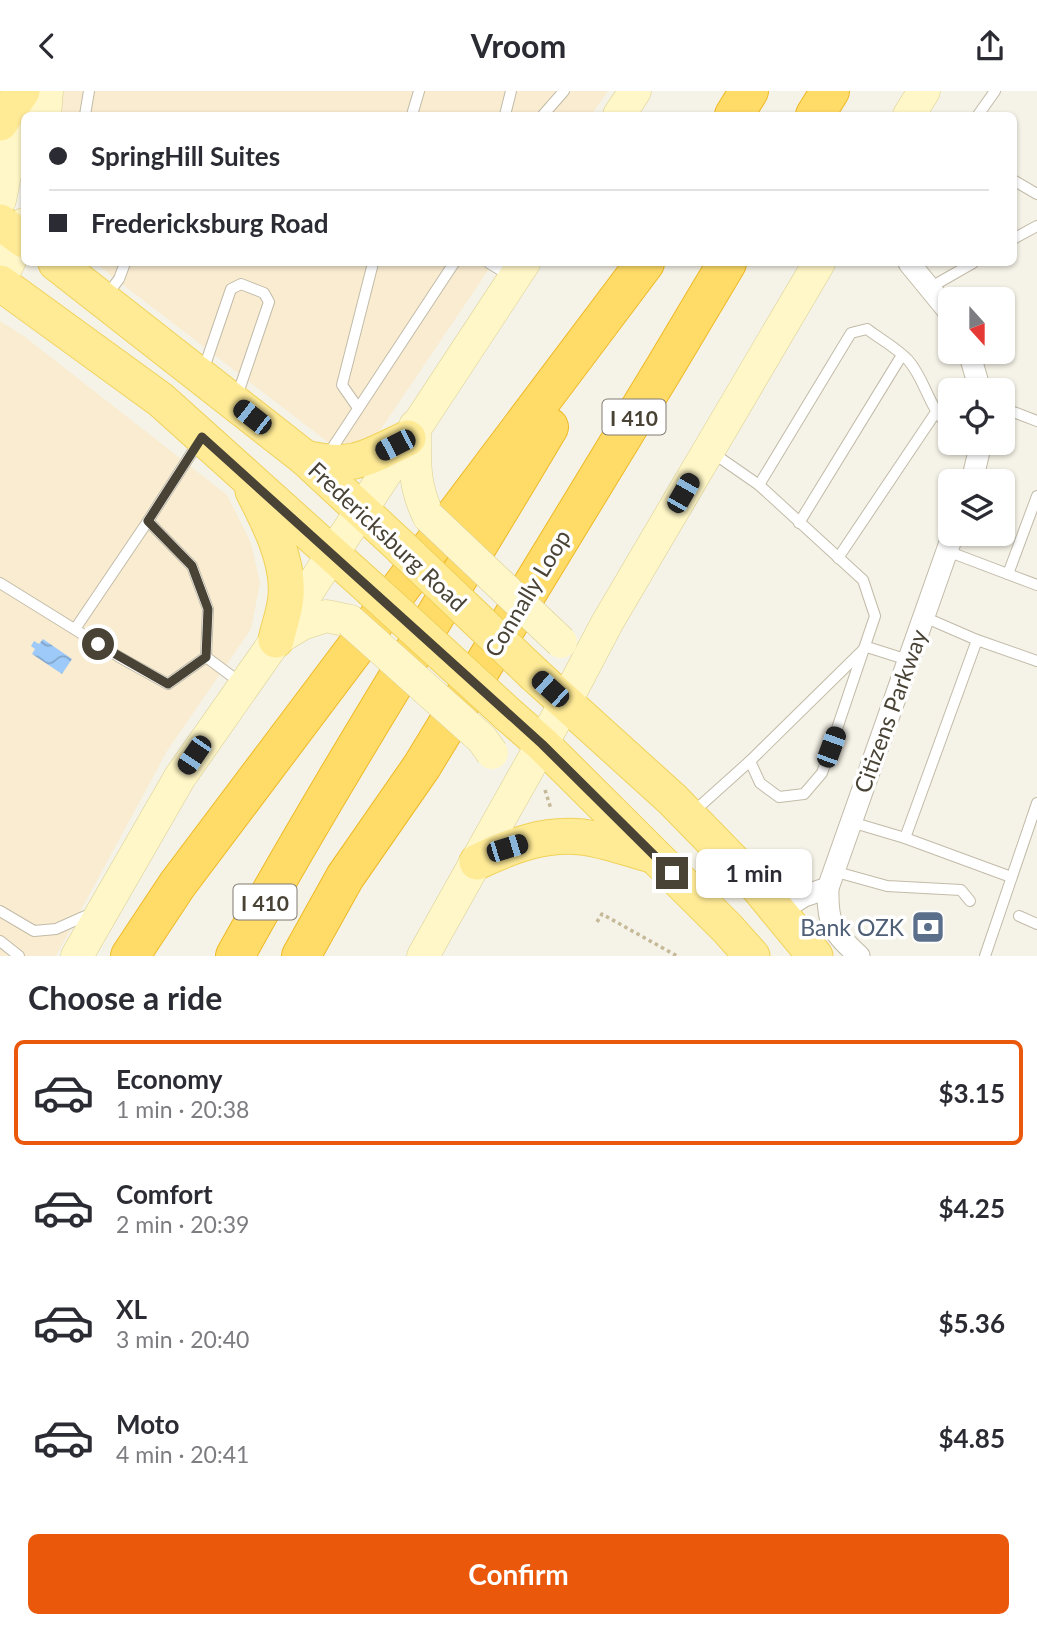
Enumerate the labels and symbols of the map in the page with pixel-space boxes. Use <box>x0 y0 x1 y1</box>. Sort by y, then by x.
north arrow <box>938 287 1015 364</box>
car <box>229 396 276 438</box>
road number: I 410 <box>602 399 666 435</box>
car <box>372 426 419 464</box>
street label: Fredericksburg Road <box>303 455 473 617</box>
car <box>664 470 703 516</box>
street label: Connally Loop <box>478 524 576 662</box>
street label: Citizens Parkway <box>847 625 933 797</box>
route start <box>82 628 114 660</box>
car <box>528 667 573 711</box>
car <box>814 724 849 770</box>
car <box>174 732 215 778</box>
car <box>484 832 531 864</box>
callout: 1 min <box>696 849 812 897</box>
route end <box>656 857 688 889</box>
road number: I 410 <box>233 885 296 919</box>
bank icon: Bank OZK <box>909 908 947 946</box>
place label: Bank OZK <box>800 913 905 941</box>

